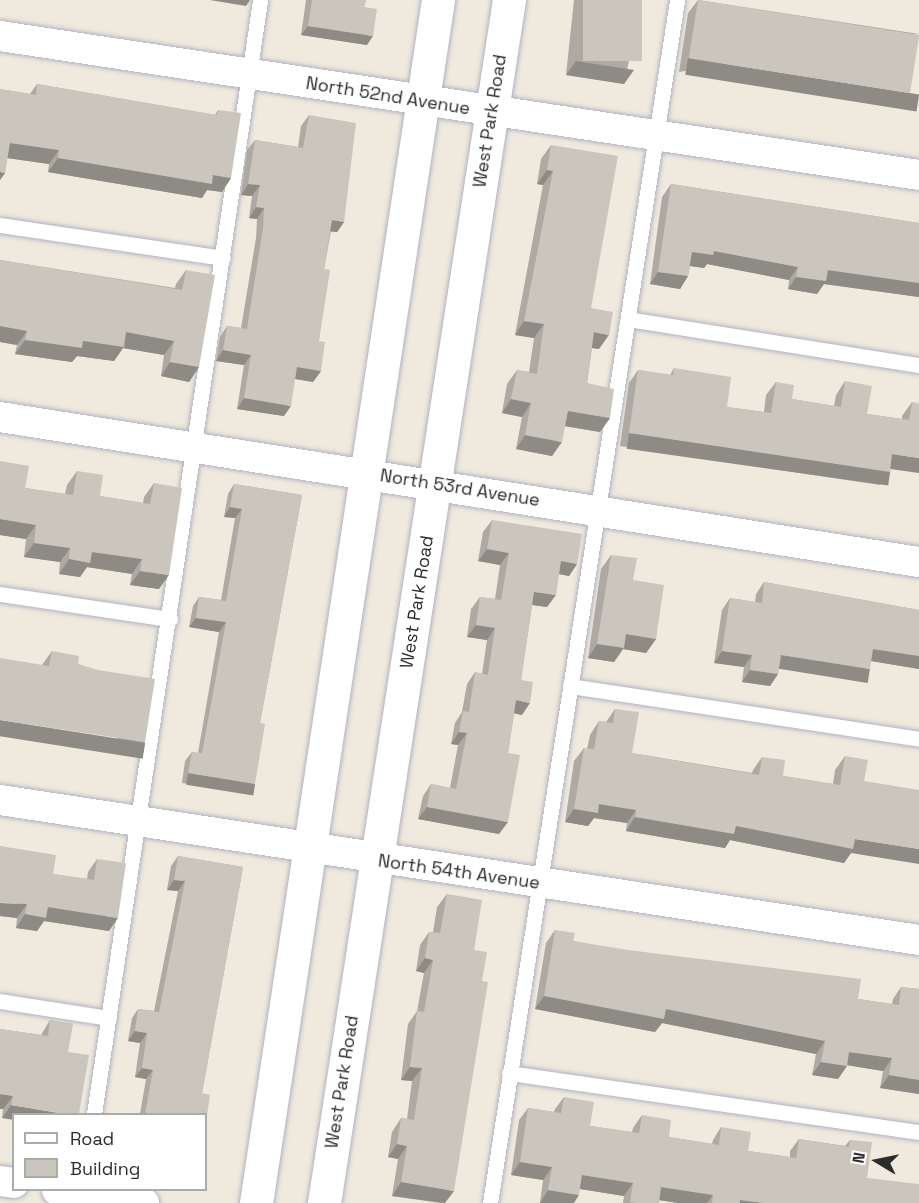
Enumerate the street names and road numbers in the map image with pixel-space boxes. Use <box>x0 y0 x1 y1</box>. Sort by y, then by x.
street label: West Park Road <box>469 53 511 189</box>
street label: North 52nd Avenue <box>304 72 472 120</box>
street label: North 53rd Avenue <box>378 465 542 511</box>
street label: West Park Road <box>396 534 438 670</box>
street label: North 54th Avenue <box>377 850 541 894</box>
street label: West Park Road <box>321 1014 363 1150</box>

